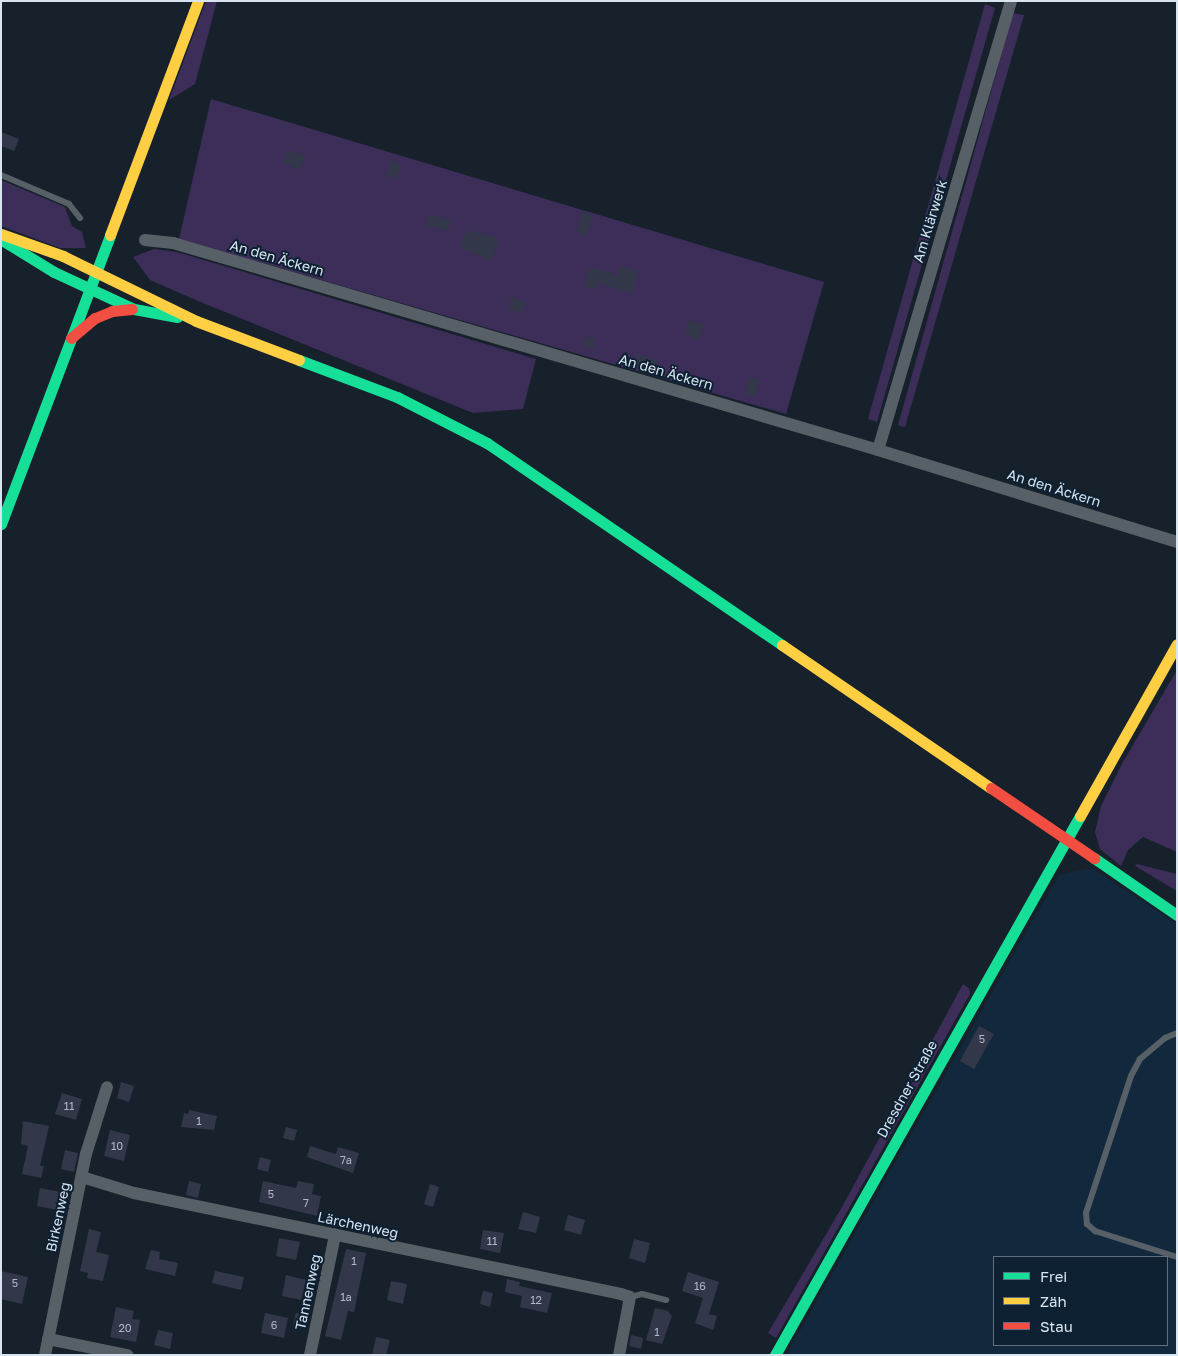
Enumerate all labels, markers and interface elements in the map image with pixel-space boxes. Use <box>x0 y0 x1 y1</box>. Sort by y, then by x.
street label: Am Klärwerk <box>909 178 951 264</box>
street label: An den Äckern <box>228 237 326 279</box>
street label: An den Äckern <box>617 351 715 393</box>
street label: An den Äckern <box>1005 466 1103 510</box>
house number: 5 <box>979 1032 985 1046</box>
street label: Dresdner Straße <box>873 1037 941 1141</box>
house number: 11 <box>64 1099 74 1113</box>
house number: 1 <box>196 1114 202 1128</box>
house number: 10 <box>111 1139 123 1153</box>
house number: 7a <box>340 1153 352 1167</box>
street label: Birkenweg <box>42 1181 74 1253</box>
house number: 5 <box>268 1187 274 1201</box>
house number: 7 <box>303 1196 309 1210</box>
street label: Lärchenweg <box>316 1208 400 1242</box>
house number: 11 <box>487 1234 497 1248</box>
street label: Tannenweg <box>292 1253 324 1331</box>
house number: 1 <box>351 1254 357 1268</box>
legend <box>993 1256 1168 1346</box>
text: Frei <box>1040 1267 1067 1285</box>
house number: 5 <box>12 1276 18 1290</box>
house number: 16 <box>694 1279 706 1293</box>
house number: 1a <box>340 1290 352 1304</box>
text: Zäh <box>1040 1292 1067 1310</box>
house number: 12 <box>530 1293 542 1307</box>
text: Stau <box>1040 1317 1073 1335</box>
house number: 6 <box>271 1318 277 1332</box>
house number: 20 <box>118 1321 132 1335</box>
house number: 1 <box>654 1325 660 1339</box>

